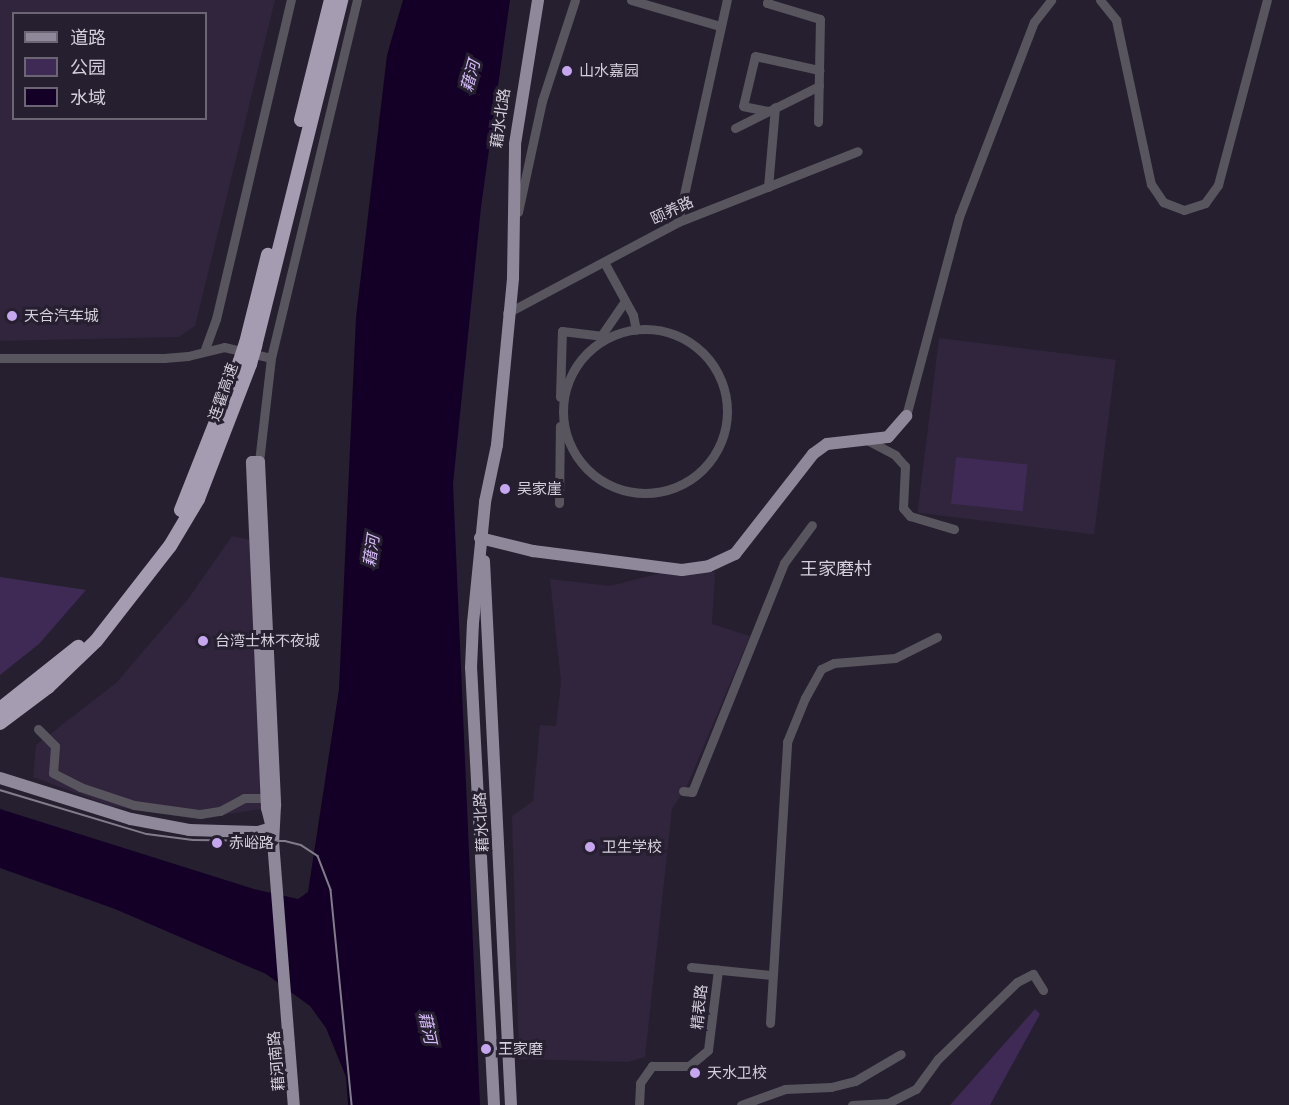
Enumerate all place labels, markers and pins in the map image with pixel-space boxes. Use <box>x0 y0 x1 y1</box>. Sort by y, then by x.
place label: 山水嘉园 <box>579 62 639 80</box>
marker: 山水嘉园 <box>560 64 574 78</box>
place label: 天合汽车城 <box>24 307 99 325</box>
marker: 天合汽车城 <box>5 309 19 323</box>
place label: 吴家崖 <box>517 480 562 498</box>
marker: 吴家崖 <box>498 482 512 496</box>
place label: 台湾士林不夜城 <box>215 632 320 650</box>
marker: 台湾士林不夜城 <box>196 634 210 648</box>
place label: 赤峪路 <box>229 834 274 852</box>
marker: 赤峪路 <box>210 836 224 850</box>
place label: 卫生学校 <box>602 838 662 856</box>
marker: 卫生学校 <box>583 840 597 854</box>
place label: 王家磨 <box>498 1040 543 1058</box>
marker: 王家磨 <box>479 1042 493 1056</box>
place label: 天水卫校 <box>707 1064 767 1082</box>
marker: 天水卫校 <box>688 1066 702 1080</box>

